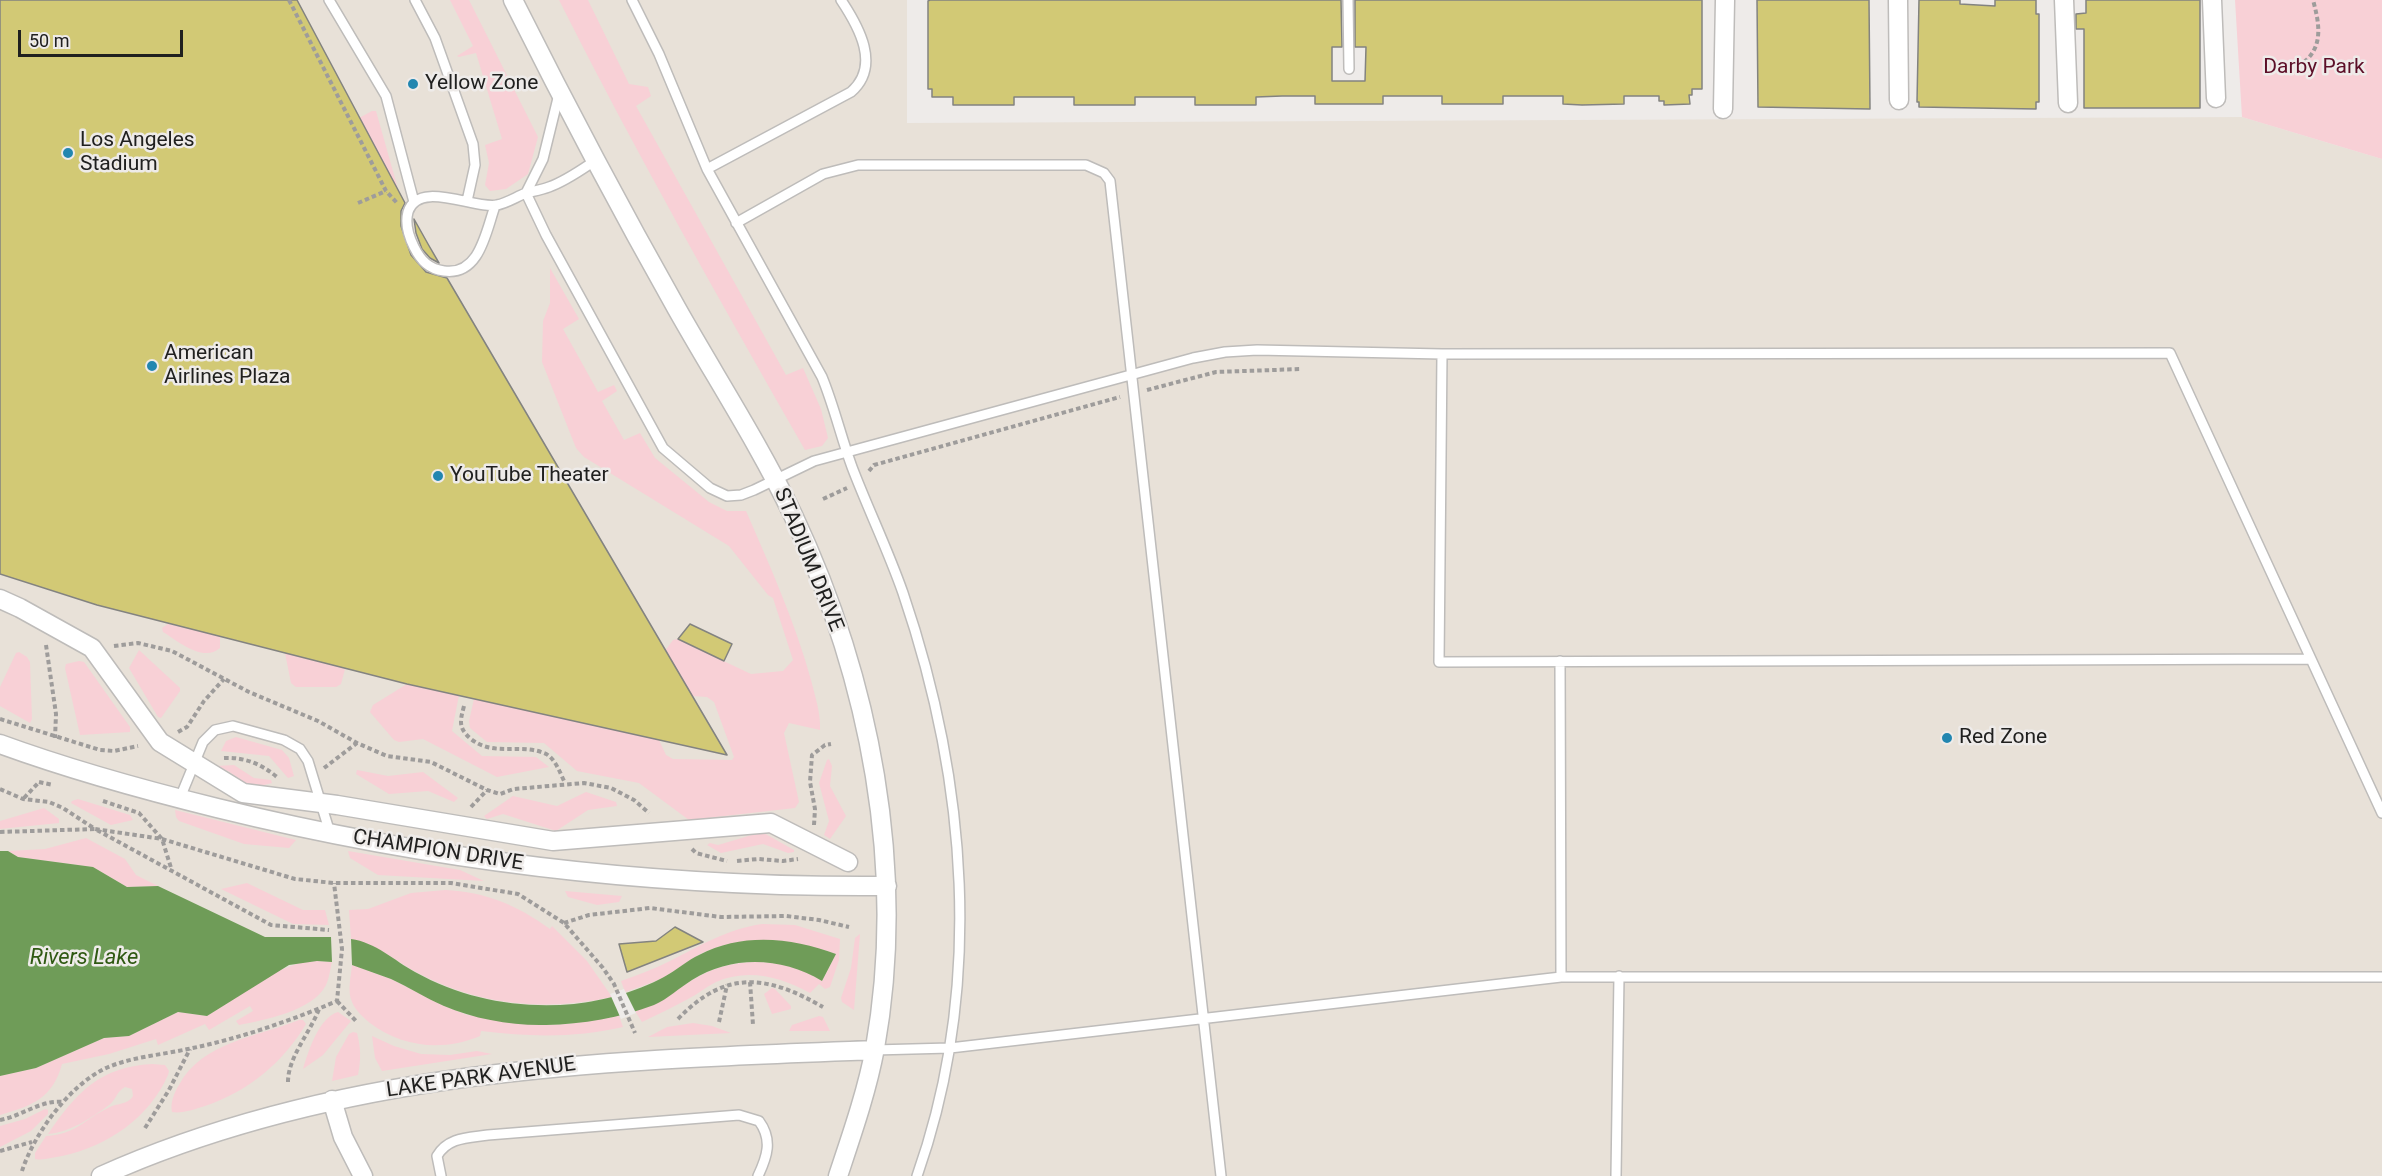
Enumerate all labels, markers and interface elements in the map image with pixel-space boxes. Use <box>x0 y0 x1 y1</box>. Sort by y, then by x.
scale bar <box>21 18 186 56</box>
text: 50 m <box>29 30 69 51</box>
park label: Darby Park <box>2263 55 2365 81</box>
place label: Yellow Zone <box>425 71 538 97</box>
marker: Yellow Zone <box>406 77 420 91</box>
place label: Los Angeles Stadium <box>80 128 195 178</box>
marker: Los Angeles Stadium <box>61 146 75 160</box>
place label: American Airlines Plaza <box>164 341 291 391</box>
marker: American Airlines Plaza <box>145 359 159 373</box>
place label: YouTube Theater <box>450 463 609 489</box>
marker: YouTube Theater <box>431 469 445 483</box>
street label: STADIUM DRIVE <box>768 485 848 635</box>
place label: Red Zone <box>1959 725 2047 751</box>
marker: Red Zone <box>1940 731 1954 745</box>
street label: CHAMPION DRIVE <box>351 825 525 877</box>
water label: Rivers Lake <box>30 945 138 971</box>
street label: LAKE PARK AVENUE <box>385 1052 577 1104</box>

